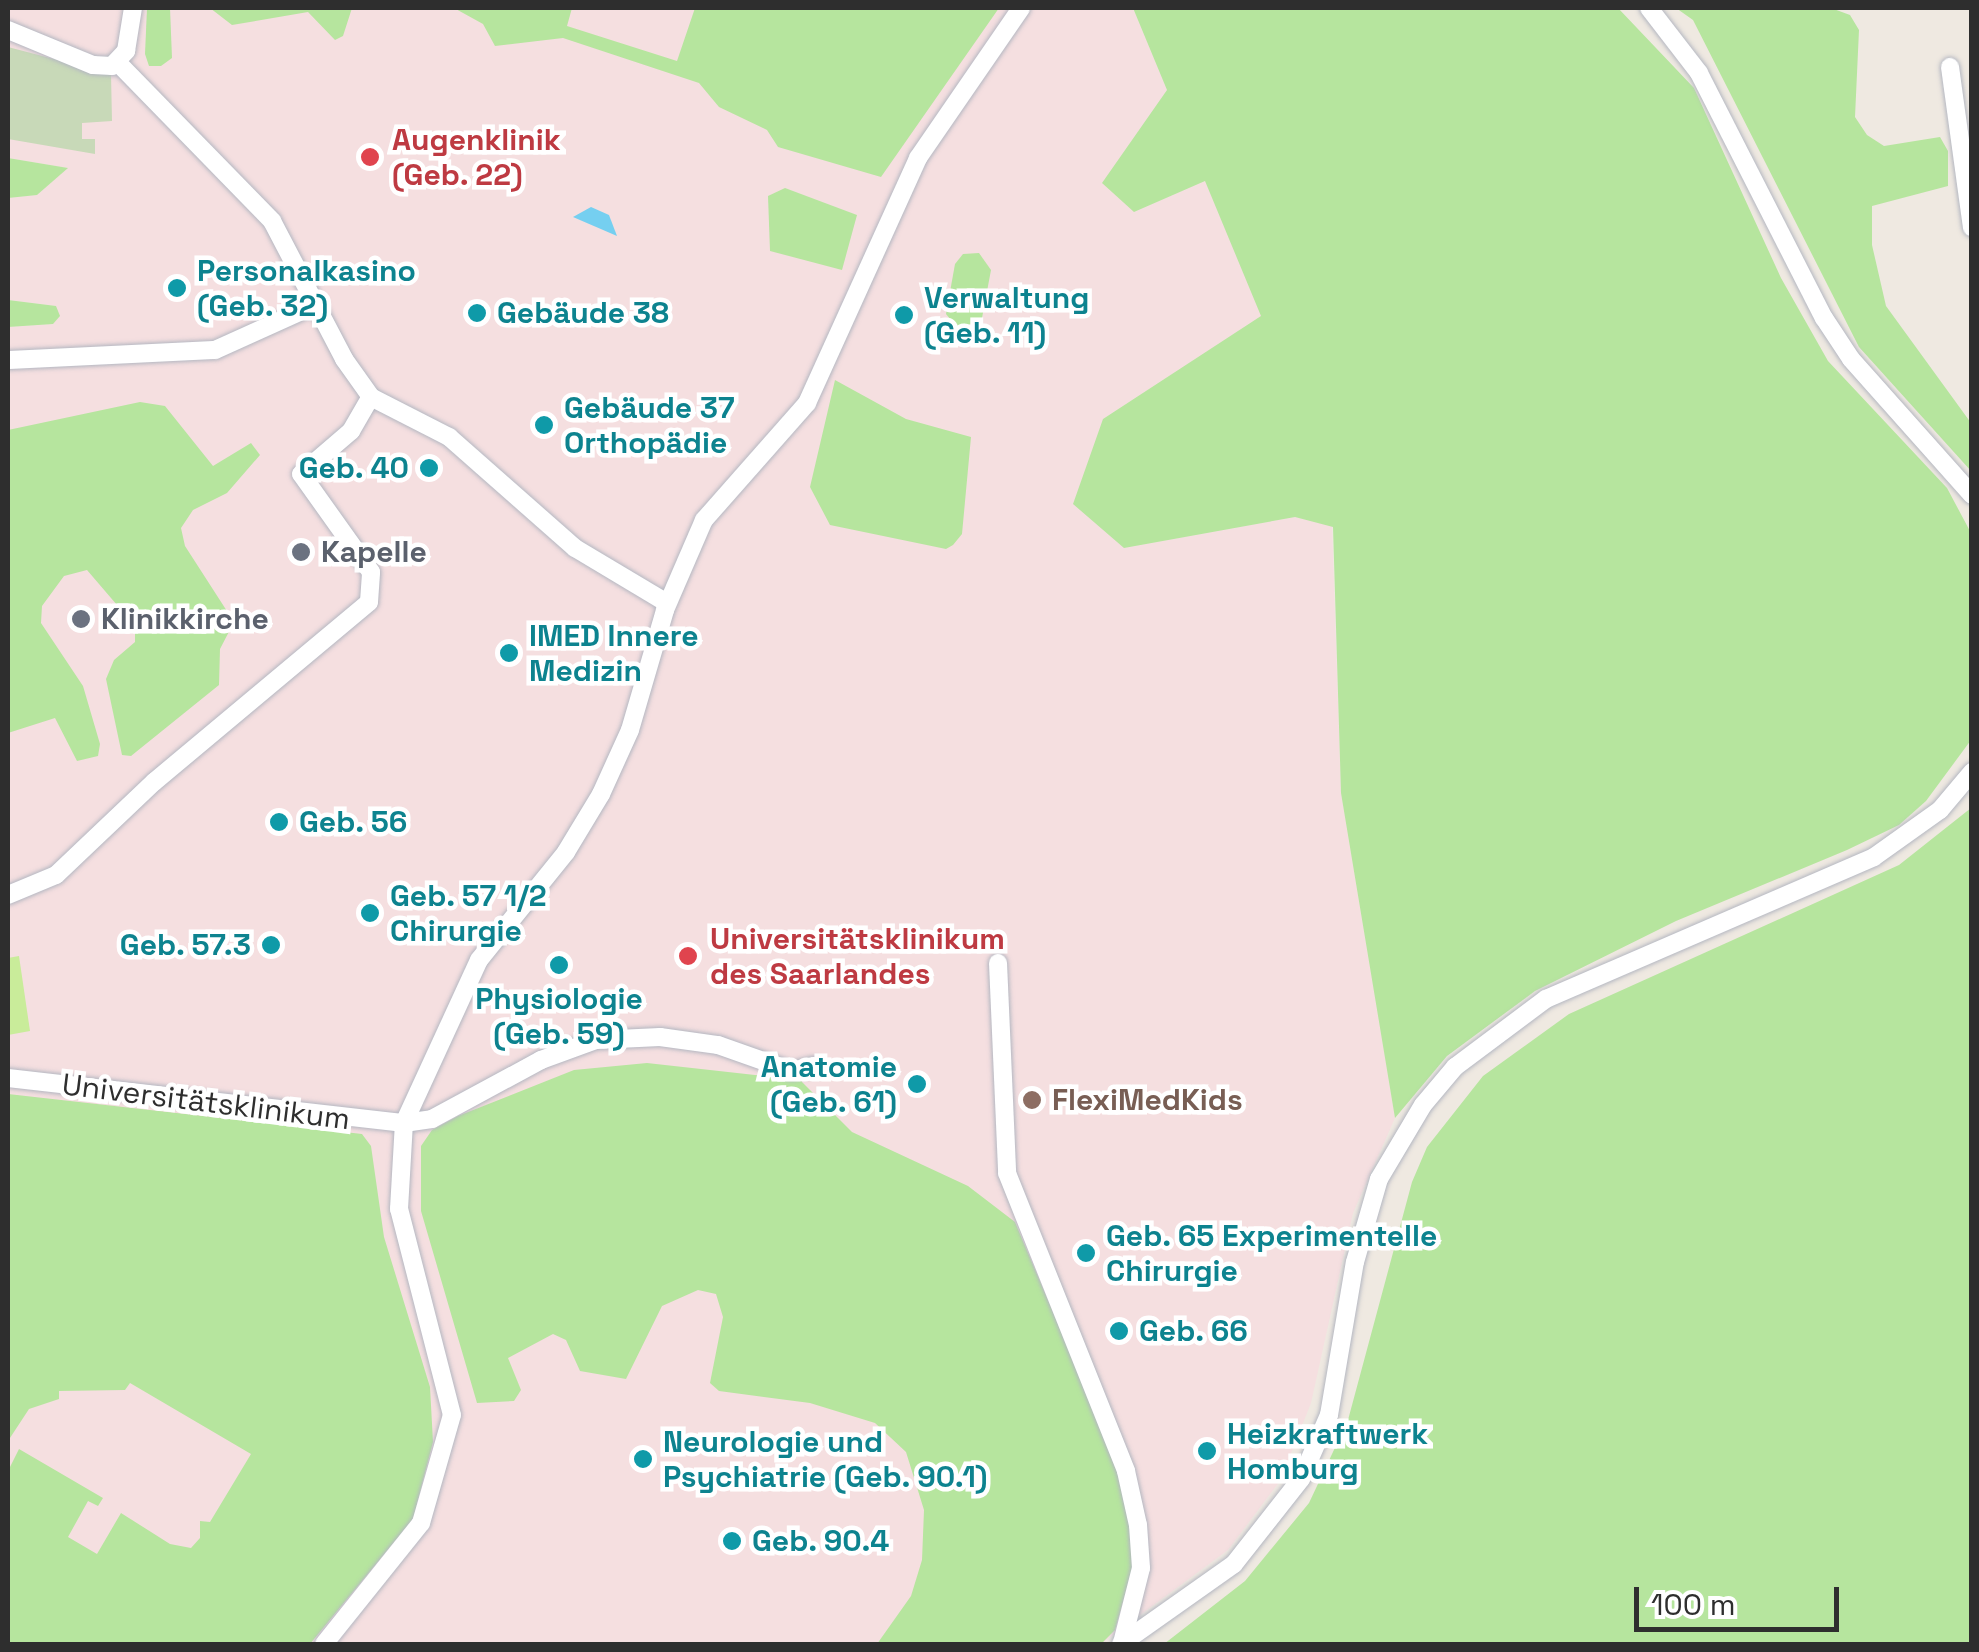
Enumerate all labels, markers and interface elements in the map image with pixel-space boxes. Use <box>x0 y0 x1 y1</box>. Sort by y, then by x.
place label: Augenklinik (Geb. 22) <box>392 122 561 192</box>
marker: Augenklinik (Geb. 22) <box>357 144 383 170</box>
place label: Personalkasino (Geb. 32) <box>197 253 416 324</box>
marker: Personalkasino (Geb. 32) <box>166 277 188 299</box>
place label: Verwaltung (Geb. 11) <box>924 280 1089 350</box>
place label: Gebäude 38 <box>497 295 669 331</box>
marker: Gebäude 38 <box>466 302 488 324</box>
marker: Verwaltung (Geb. 11) <box>893 304 915 326</box>
place label: Gebäude 37 Orthopädie <box>564 390 735 460</box>
marker: Gebäude 37 Orthopädie <box>533 414 555 436</box>
place label: Geb. 40 <box>298 450 409 486</box>
marker: Geb. 40 <box>418 457 440 479</box>
place label: Kapelle <box>321 534 427 570</box>
marker: Kapelle <box>290 541 312 563</box>
place label: Klinikkirche <box>101 601 269 637</box>
marker: Klinikkirche <box>70 608 92 630</box>
place label: IMED Innere Medizin <box>529 618 698 688</box>
marker: IMED Innere Medizin <box>498 642 520 664</box>
place label: Geb. 56 <box>299 804 408 840</box>
marker: Geb. 56 <box>268 811 290 833</box>
place label: Geb. 57 1/2 Chirurgie <box>390 878 548 948</box>
marker: Geb. 57 1/2 Chirurgie <box>359 902 381 924</box>
place label: Universitätsklinikum des Saarlandes <box>710 921 1005 992</box>
place label: Geb. 57.3 <box>119 927 251 963</box>
marker: Geb. 57.3 <box>260 934 282 956</box>
marker: Universitätsklinikum des Saarlandes <box>675 943 701 969</box>
marker: Physiologie (Geb. 59) <box>548 954 570 976</box>
place label: Physiologie (Geb. 59) <box>475 981 643 1052</box>
place label: Anatomie (Geb. 61) <box>761 1049 897 1120</box>
street label: Universitätsklinikum <box>60 1066 352 1138</box>
marker: Anatomie (Geb. 61) <box>906 1073 928 1095</box>
place label: FlexiMedKids <box>1052 1082 1243 1118</box>
marker: FlexiMedKids <box>1021 1089 1043 1111</box>
place label: Geb. 65 Experimentelle Chirurgie <box>1106 1218 1438 1288</box>
marker: Geb. 65 Experimentelle Chirurgie <box>1075 1242 1097 1264</box>
place label: Geb. 66 <box>1139 1313 1249 1349</box>
marker: Geb. 66 <box>1108 1320 1130 1342</box>
place label: Heizkraftwerk Homburg <box>1227 1416 1428 1486</box>
place label: Neurologie und Psychiatrie (Geb. 90.1) <box>663 1424 988 1494</box>
marker: Heizkraftwerk Homburg <box>1196 1440 1218 1462</box>
marker: Neurologie und Psychiatrie (Geb. 90.1) <box>632 1448 654 1470</box>
place label: Geb. 90.4 <box>752 1523 890 1559</box>
marker: Geb. 90.4 <box>721 1530 743 1552</box>
scale bar <box>1639 1567 1844 1629</box>
text: 100 m <box>1651 1585 1736 1624</box>

